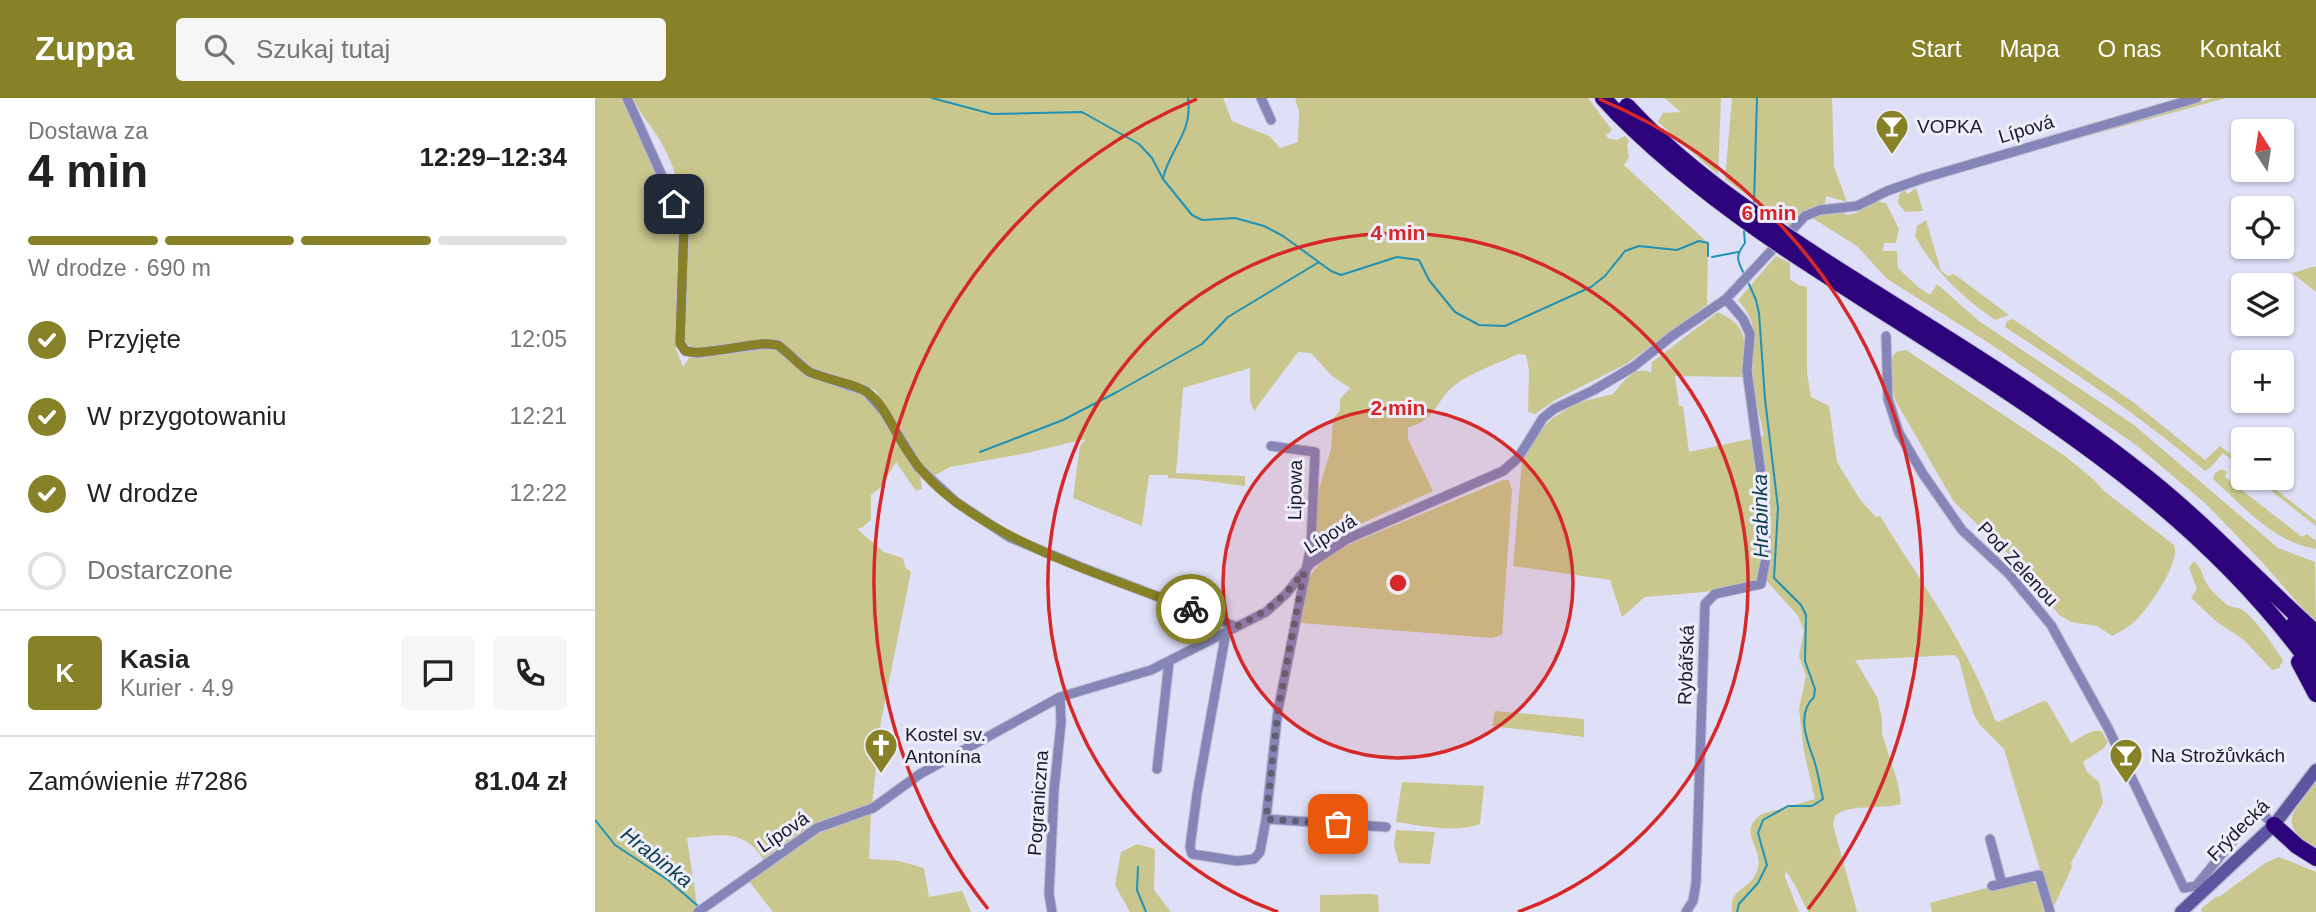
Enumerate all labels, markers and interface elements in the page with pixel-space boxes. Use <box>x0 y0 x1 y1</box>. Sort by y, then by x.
search box <box>176 18 666 81</box>
text: Zuppa <box>35 30 134 67</box>
icon: search <box>200 30 238 68</box>
text: Szukaj tutaj <box>256 34 390 64</box>
text: Start <box>1911 35 1962 62</box>
text: Mapa <box>2000 35 2060 62</box>
text: O nas <box>2098 35 2162 62</box>
text: Kontakt <box>2200 35 2281 62</box>
bar icon: VOPKA <box>1873 107 1911 156</box>
street label: Lípová <box>1996 110 2057 147</box>
place label: VOPKA <box>1917 116 1983 137</box>
text: Dostawa za <box>28 118 148 144</box>
north arrow <box>2231 119 2294 182</box>
map controls <box>2231 119 2294 490</box>
text: 12:29–12:34 <box>420 142 567 172</box>
text: 4 min <box>28 145 148 197</box>
pin <box>644 174 704 234</box>
icon: home <box>655 185 693 223</box>
button: locate <box>2231 196 2294 259</box>
text: 6 min <box>1742 201 1796 224</box>
text: 4 min <box>1371 221 1425 244</box>
text: W drodze · 690 m <box>28 255 211 281</box>
button: layers <box>2231 273 2294 336</box>
icon: check <box>28 321 66 359</box>
text: Przyjęte <box>87 324 181 354</box>
text: 12:05 <box>509 326 567 352</box>
button: + <box>2231 350 2294 413</box>
text: 2 min <box>1371 396 1425 419</box>
icon: check <box>28 398 66 436</box>
text: W przygotowaniu <box>87 401 286 431</box>
text: 12:21 <box>509 403 567 429</box>
button: − <box>2231 427 2294 490</box>
street label: Lipowa <box>1284 459 1306 520</box>
water label: Hrabinka <box>1748 474 1772 558</box>
icon: check <box>28 475 66 513</box>
text: W drodze <box>87 478 198 508</box>
text: 12:22 <box>509 480 567 506</box>
street label: Lípová <box>1300 510 1360 558</box>
street label: Pod Zelenou <box>1974 517 2062 611</box>
text: Dostarczone <box>87 555 233 585</box>
centre of rings <box>1386 571 1410 595</box>
courier <box>1156 574 1226 644</box>
icon: bike <box>1172 590 1210 628</box>
street label: Rybářská <box>1674 624 1698 705</box>
button: chat <box>401 636 475 710</box>
button: phone <box>493 636 567 710</box>
text: Kasia <box>120 644 189 674</box>
text: K <box>56 658 74 688</box>
text: Kurier · 4.9 <box>120 675 234 701</box>
place label: Kostel sv. Antonína <box>905 724 986 767</box>
church icon: Kostel sv. Antonína <box>862 726 900 775</box>
bar icon: Na Strožůvkách <box>2107 736 2145 785</box>
place label: Na Strožůvkách <box>2151 745 2285 766</box>
street label: Pograniczna <box>1024 749 1052 856</box>
text: Zamówienie #7286 <box>28 766 248 796</box>
text: 81.04 zł <box>474 766 567 796</box>
pin <box>1308 794 1368 854</box>
street label: Frýdecká <box>2203 795 2273 865</box>
icon: bag <box>1319 805 1357 843</box>
street label: Lípová <box>753 807 813 857</box>
water label: Hrabinka <box>617 822 697 892</box>

